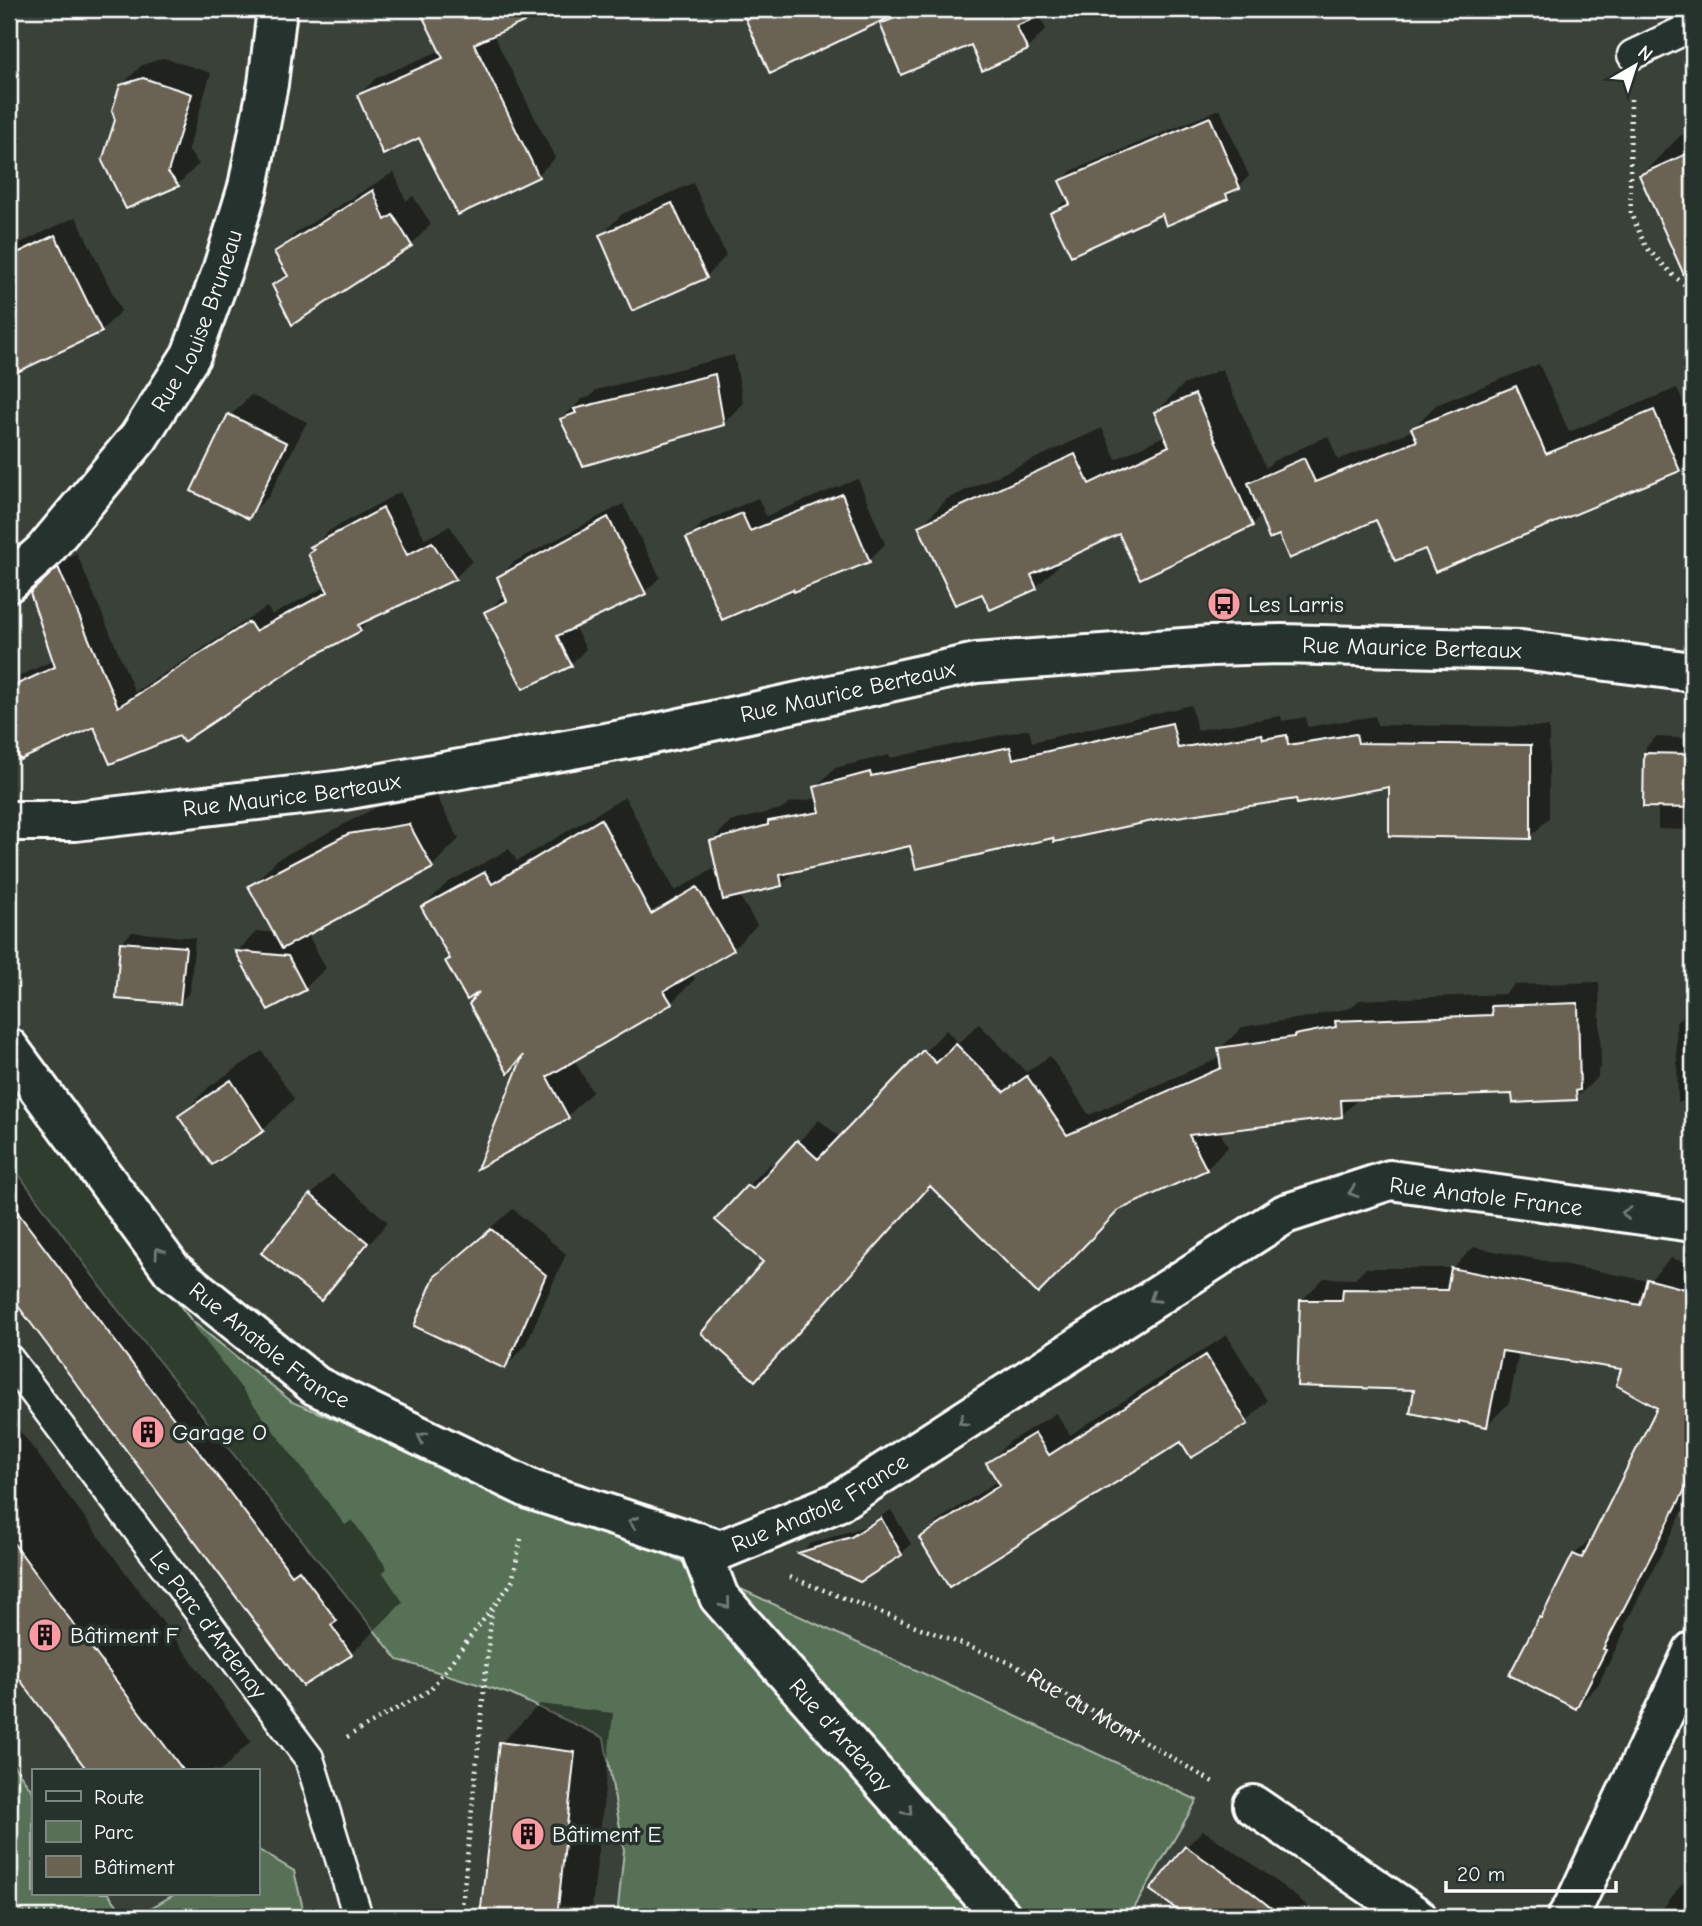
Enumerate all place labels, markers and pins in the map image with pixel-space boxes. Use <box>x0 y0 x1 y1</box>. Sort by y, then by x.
bus stop icon: Les Larris <box>1205 585 1243 623</box>
place label: Les Larris <box>1248 591 1344 618</box>
building icon: Garage O <box>129 1413 167 1451</box>
place label: Garage O <box>172 1419 267 1446</box>
building icon: Bâtiment F <box>26 1616 64 1654</box>
place label: Bâtiment F <box>70 1622 179 1649</box>
building icon: Bâtiment E <box>509 1815 547 1853</box>
place label: Bâtiment E <box>552 1821 661 1848</box>

